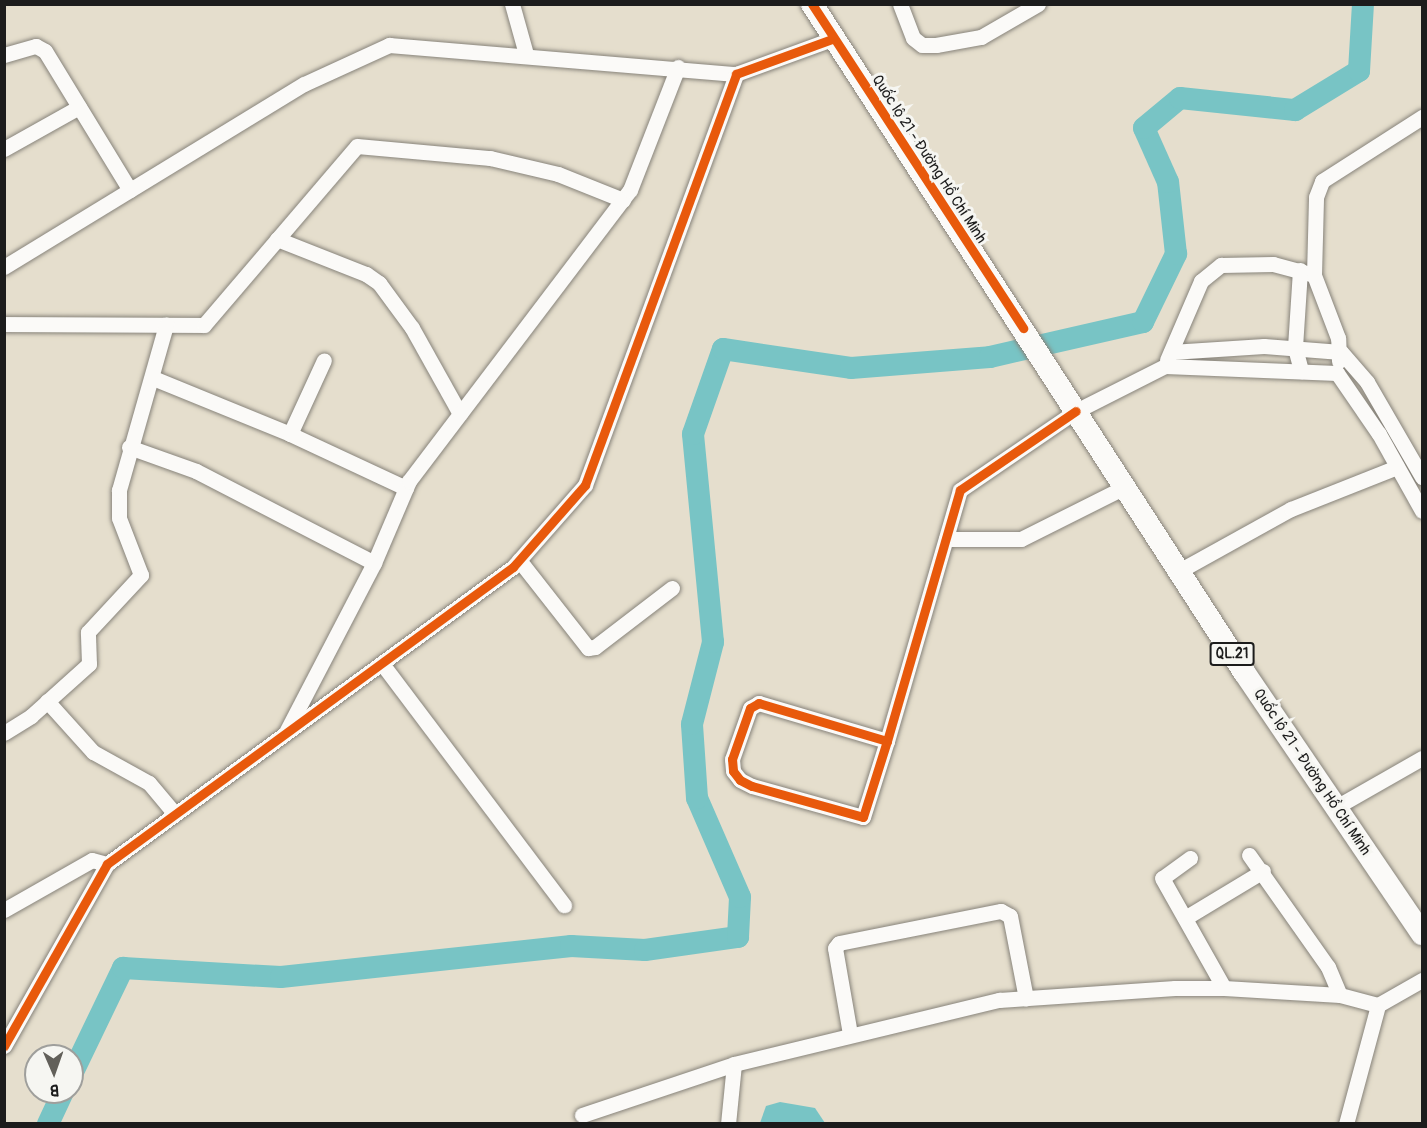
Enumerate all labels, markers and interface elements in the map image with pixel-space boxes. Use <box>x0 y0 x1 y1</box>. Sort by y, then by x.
street label: Quốc lộ 21 - Đường Hồ Chí Minh <box>868 71 990 247</box>
road number: QL.21 <box>1210 643 1254 665</box>
street label: Quốc lộ 21 - Đường Hồ Chí Minh <box>1249 685 1375 859</box>
north arrow <box>24 1044 84 1104</box>
text: B <box>50 1080 59 1100</box>

